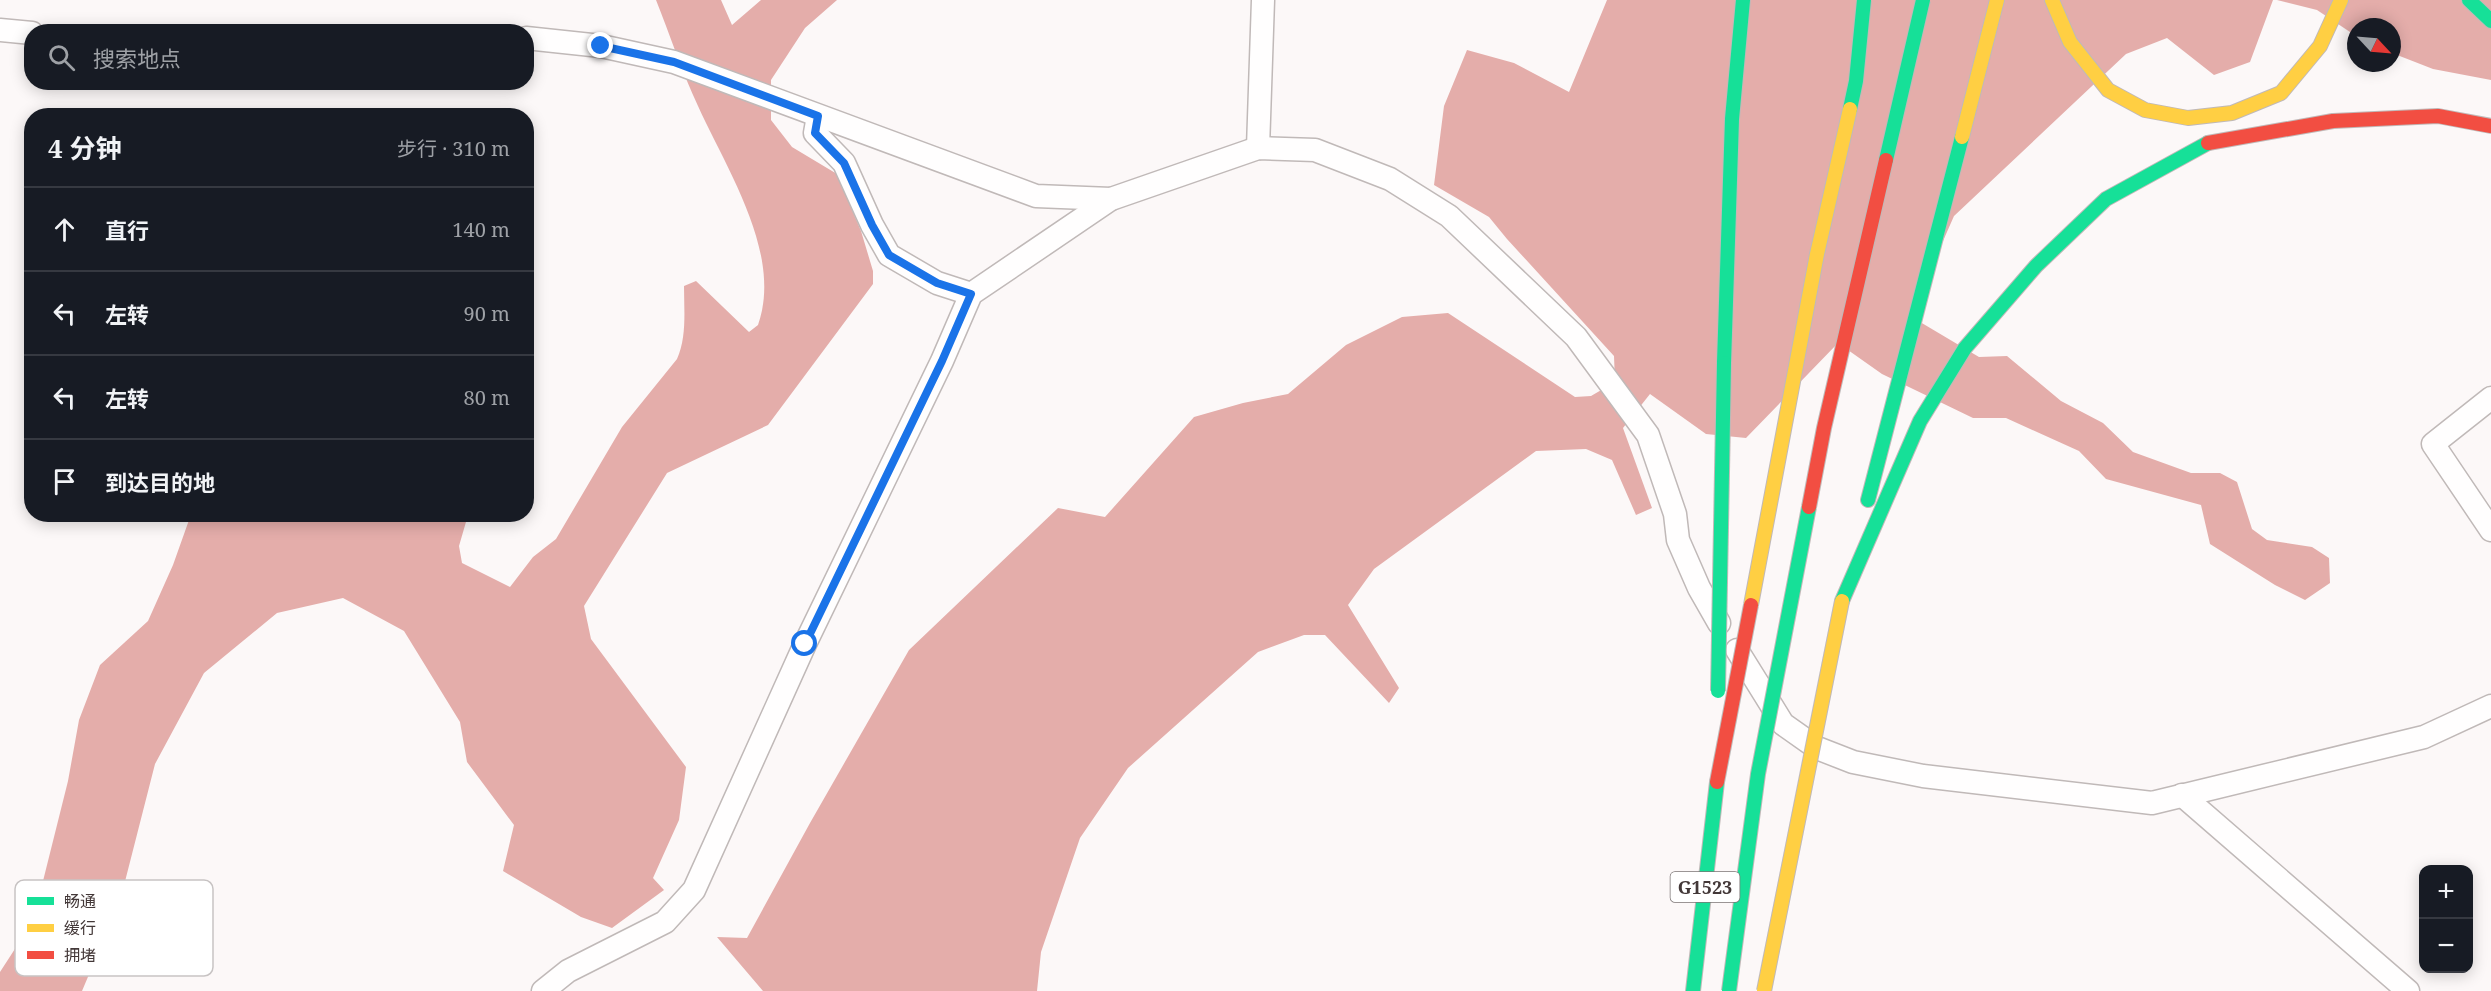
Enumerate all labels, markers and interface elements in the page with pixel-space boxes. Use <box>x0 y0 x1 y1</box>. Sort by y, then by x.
north arrow <box>2347 18 2401 72</box>
search box <box>24 24 534 90</box>
route end <box>587 32 613 58</box>
icon: search <box>45 41 78 74</box>
text: 搜索地点 <box>93 43 181 73</box>
text: 4 分钟 <box>48 130 121 166</box>
text: 步行 · 310 m <box>397 135 510 162</box>
icon: ahead <box>48 213 81 246</box>
text: 直行 <box>105 215 149 245</box>
text: 140 m <box>452 216 510 243</box>
icon: left <box>48 297 81 330</box>
text: 左转 <box>105 299 149 329</box>
text: 90 m <box>464 300 510 327</box>
icon: left <box>48 381 81 414</box>
text: 左转 <box>105 383 149 413</box>
text: 80 m <box>464 384 510 411</box>
icon: arrive <box>48 465 81 498</box>
text: 到达目的地 <box>105 467 215 497</box>
route start <box>791 630 817 656</box>
map controls <box>2419 865 2473 973</box>
button: + <box>2419 865 2473 919</box>
road number: G1523 <box>1670 872 1740 902</box>
legend <box>15 880 213 976</box>
text: 畅通 <box>64 890 96 912</box>
text: 缓行 <box>64 917 96 939</box>
button: − <box>2419 919 2473 973</box>
text: 拥堵 <box>64 944 96 966</box>

